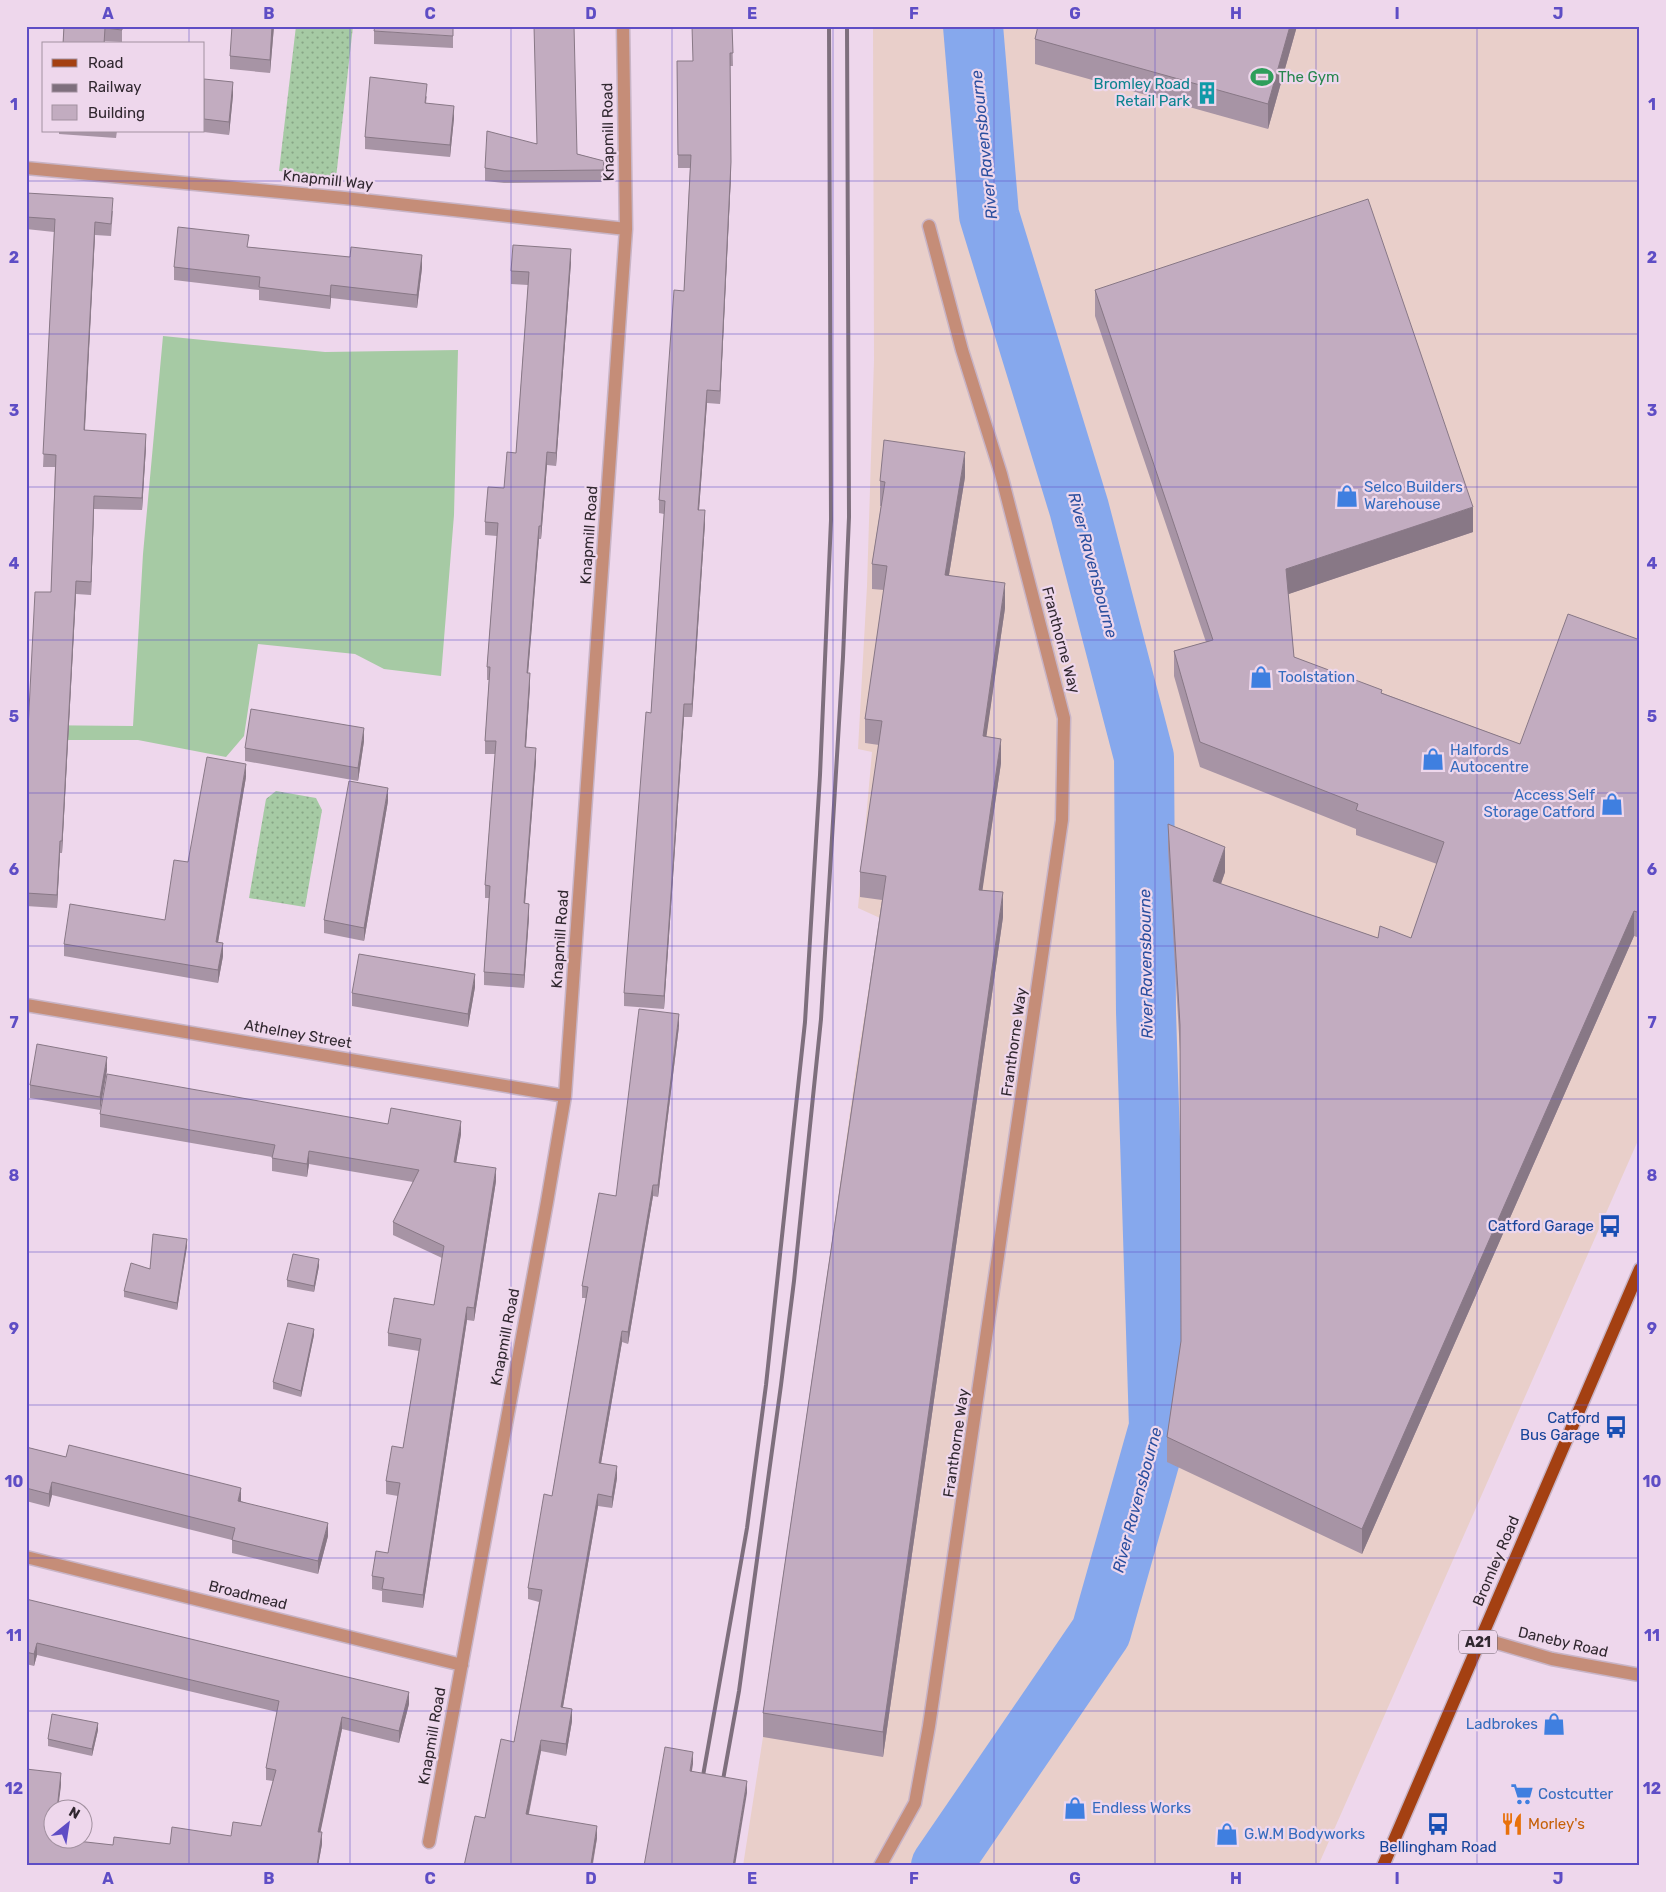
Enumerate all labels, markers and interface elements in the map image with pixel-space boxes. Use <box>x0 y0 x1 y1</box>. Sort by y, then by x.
text: A <box>102 4 114 23</box>
text: B <box>263 4 275 23</box>
text: C <box>424 4 436 23</box>
text: D <box>585 4 597 23</box>
text: E <box>747 4 757 23</box>
text: F <box>909 4 919 23</box>
text: G <box>1069 4 1081 23</box>
text: H <box>1230 4 1242 23</box>
text: I <box>1394 4 1400 23</box>
text: J <box>1553 4 1563 23</box>
legend <box>42 42 205 132</box>
text: Road <box>88 54 124 72</box>
sports icon: The Gym <box>1249 64 1275 90</box>
place label: The Gym <box>1278 68 1339 86</box>
water label: River Ravensbourne <box>967 69 1001 221</box>
place label: Bromley Road Retail Park <box>1094 75 1190 110</box>
text: Railway <box>88 78 142 96</box>
building icon: Bromley Road Retail Park <box>1194 80 1220 106</box>
street label: Knapmill Road <box>598 82 618 182</box>
text: 1 <box>10 95 18 114</box>
text: 1 <box>1648 95 1656 114</box>
text: Building <box>88 104 145 122</box>
street label: Knapmill Way <box>282 166 374 194</box>
text: 2 <box>9 248 19 267</box>
text: 2 <box>1647 248 1657 267</box>
text: 3 <box>9 401 19 420</box>
text: 3 <box>1647 401 1657 420</box>
place label: Selco Builders Warehouse <box>1364 478 1463 513</box>
shop icon: Selco Builders Warehouse <box>1334 483 1360 509</box>
street label: Knapmill Road <box>577 485 601 585</box>
water label: River Ravensbourne <box>1064 490 1122 640</box>
text: 4 <box>9 554 20 573</box>
text: 4 <box>1647 554 1658 573</box>
street label: Franthorne Way <box>1038 585 1084 695</box>
shop icon: Toolstation <box>1248 664 1274 690</box>
place label: Toolstation <box>1278 668 1355 686</box>
text: 5 <box>9 707 19 726</box>
text: 5 <box>1647 707 1657 726</box>
place label: Halfords Autocentre <box>1450 741 1529 776</box>
shop icon: Halfords Autocentre <box>1420 746 1446 772</box>
place label: Access Self Storage Catford <box>1484 786 1595 821</box>
shop icon: Access Self Storage Catford <box>1599 791 1625 817</box>
text: 6 <box>9 860 19 879</box>
text: 6 <box>1647 860 1657 879</box>
street label: Knapmill Road <box>548 889 572 989</box>
water label: River Ravensbourne <box>1135 889 1157 1039</box>
street label: Franthorne Way <box>997 986 1031 1098</box>
text: 7 <box>9 1013 19 1032</box>
text: 7 <box>1647 1013 1657 1032</box>
street label: Athelney Street <box>243 1016 353 1052</box>
text: 8 <box>9 1166 20 1185</box>
text: 8 <box>1647 1166 1658 1185</box>
bus stop icon: Catford Garage <box>1597 1213 1623 1239</box>
place label: Catford Garage <box>1488 1217 1594 1235</box>
street label: Knapmill Road <box>487 1287 523 1387</box>
text: 9 <box>9 1319 19 1338</box>
text: 9 <box>1647 1319 1657 1338</box>
street label: Franthorne Way <box>939 1387 973 1499</box>
place label: Catford Bus Garage <box>1520 1409 1600 1444</box>
bus stop icon: Catford Bus Garage <box>1603 1414 1629 1440</box>
water label: River Ravensbourne <box>1108 1425 1166 1575</box>
text: 10 <box>5 1472 24 1491</box>
text: 10 <box>1643 1472 1662 1491</box>
street label: Bromley Road <box>1469 1513 1523 1609</box>
street label: Broadmead <box>207 1577 289 1613</box>
street label: Daneby Road <box>1516 1623 1610 1661</box>
text: 11 <box>6 1626 22 1645</box>
text: 11 <box>1644 1626 1660 1645</box>
road number: A21 <box>1459 1630 1497 1654</box>
street label: Knapmill Road <box>415 1686 449 1786</box>
shop icon: Ladbrokes <box>1541 1711 1567 1737</box>
place label: Ladbrokes <box>1466 1715 1538 1733</box>
text: 12 <box>5 1779 23 1798</box>
text: 12 <box>1643 1779 1661 1798</box>
supermarket icon: Costcutter <box>1509 1781 1535 1807</box>
place label: Costcutter <box>1538 1785 1614 1803</box>
shop icon: Endless Works <box>1062 1795 1088 1821</box>
place label: Endless Works <box>1092 1799 1191 1817</box>
north arrow <box>42 1800 92 1850</box>
text: N <box>66 1803 83 1823</box>
bus stop icon: Bellingham Road <box>1425 1811 1451 1837</box>
restaurant icon: Morley's <box>1499 1811 1525 1837</box>
place label: Morley's <box>1528 1815 1585 1833</box>
shop icon: G.W.M Bodyworks <box>1214 1821 1240 1847</box>
place label: G.W.M Bodyworks <box>1244 1825 1366 1843</box>
place label: Bellingham Road <box>1379 1838 1497 1856</box>
text: A <box>102 1869 114 1888</box>
text: B <box>263 1869 275 1888</box>
text: C <box>424 1869 436 1888</box>
text: D <box>585 1869 597 1888</box>
text: E <box>747 1869 757 1888</box>
text: F <box>909 1869 919 1888</box>
text: G <box>1069 1869 1081 1888</box>
text: H <box>1230 1869 1242 1888</box>
text: I <box>1394 1869 1400 1888</box>
text: J <box>1553 1869 1563 1888</box>

